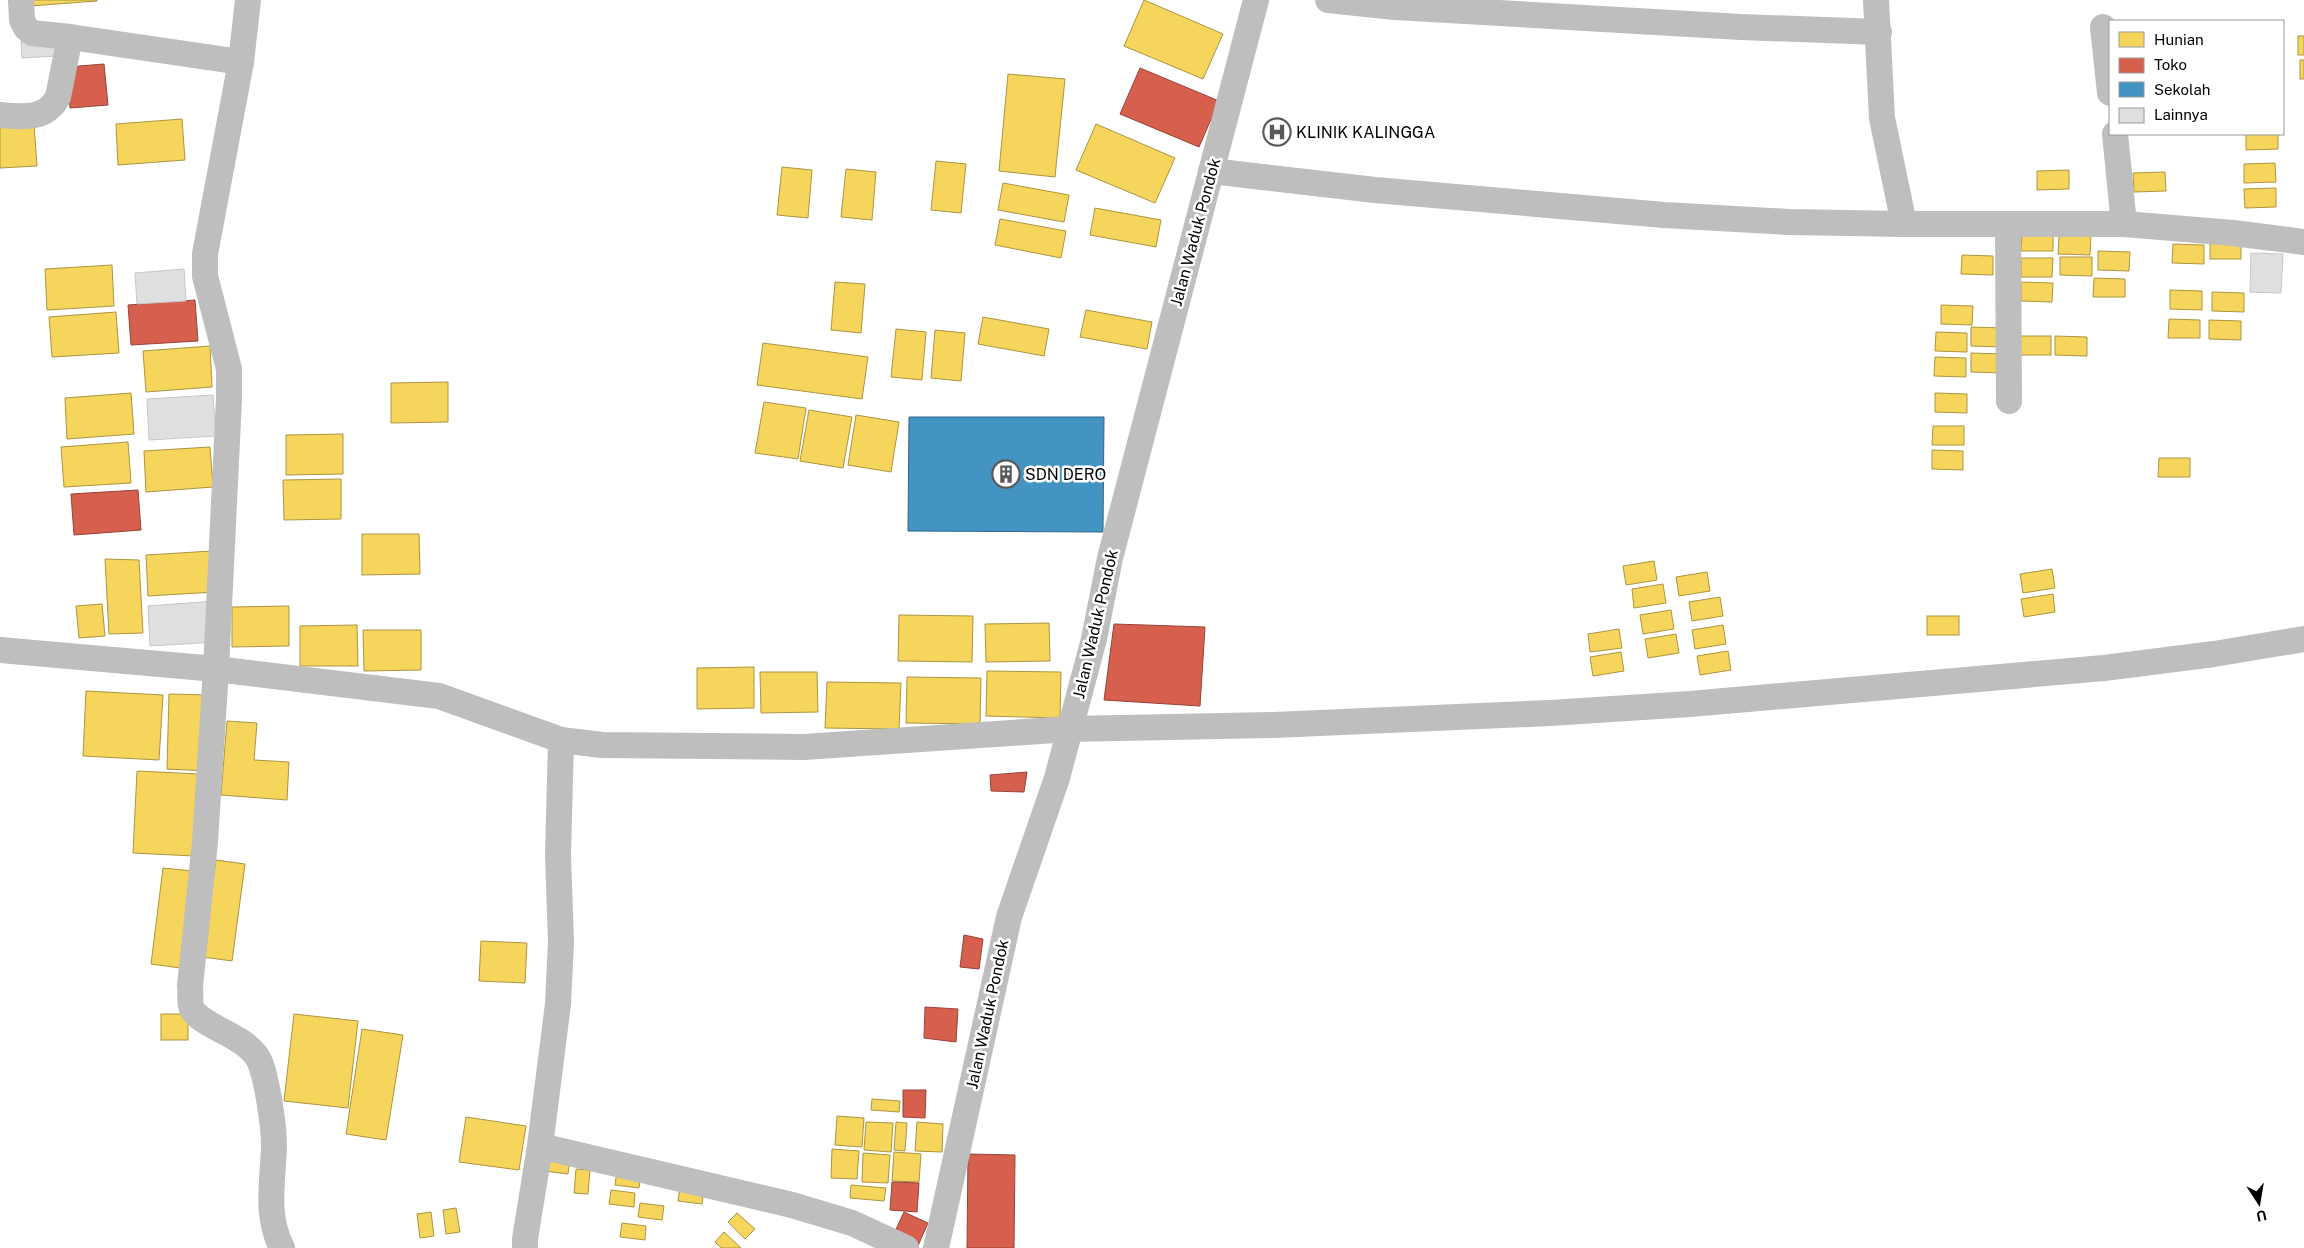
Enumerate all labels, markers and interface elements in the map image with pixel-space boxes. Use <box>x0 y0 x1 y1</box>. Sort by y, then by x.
legend <box>2109 20 2284 135</box>
text: Hunian <box>2154 31 2204 48</box>
text: Toko <box>2154 56 2187 73</box>
text: Sekolah <box>2154 81 2211 98</box>
text: Lainnya <box>2154 106 2208 123</box>
hospital icon: KLINIK KALINGGA <box>1262 117 1292 147</box>
place label: KLINIK KALINGGA <box>1296 123 1435 142</box>
street label: Jalan Waduk Pondok <box>1167 156 1224 308</box>
building icon: SDN DERO <box>991 459 1021 489</box>
place label: SDN DERO <box>1025 465 1106 484</box>
street label: Jalan Waduk Pondok <box>1069 548 1122 701</box>
street label: Jalan Waduk Pondok <box>962 938 1013 1091</box>
north arrow <box>2234 1178 2284 1228</box>
text: U <box>2255 1207 2268 1225</box>

